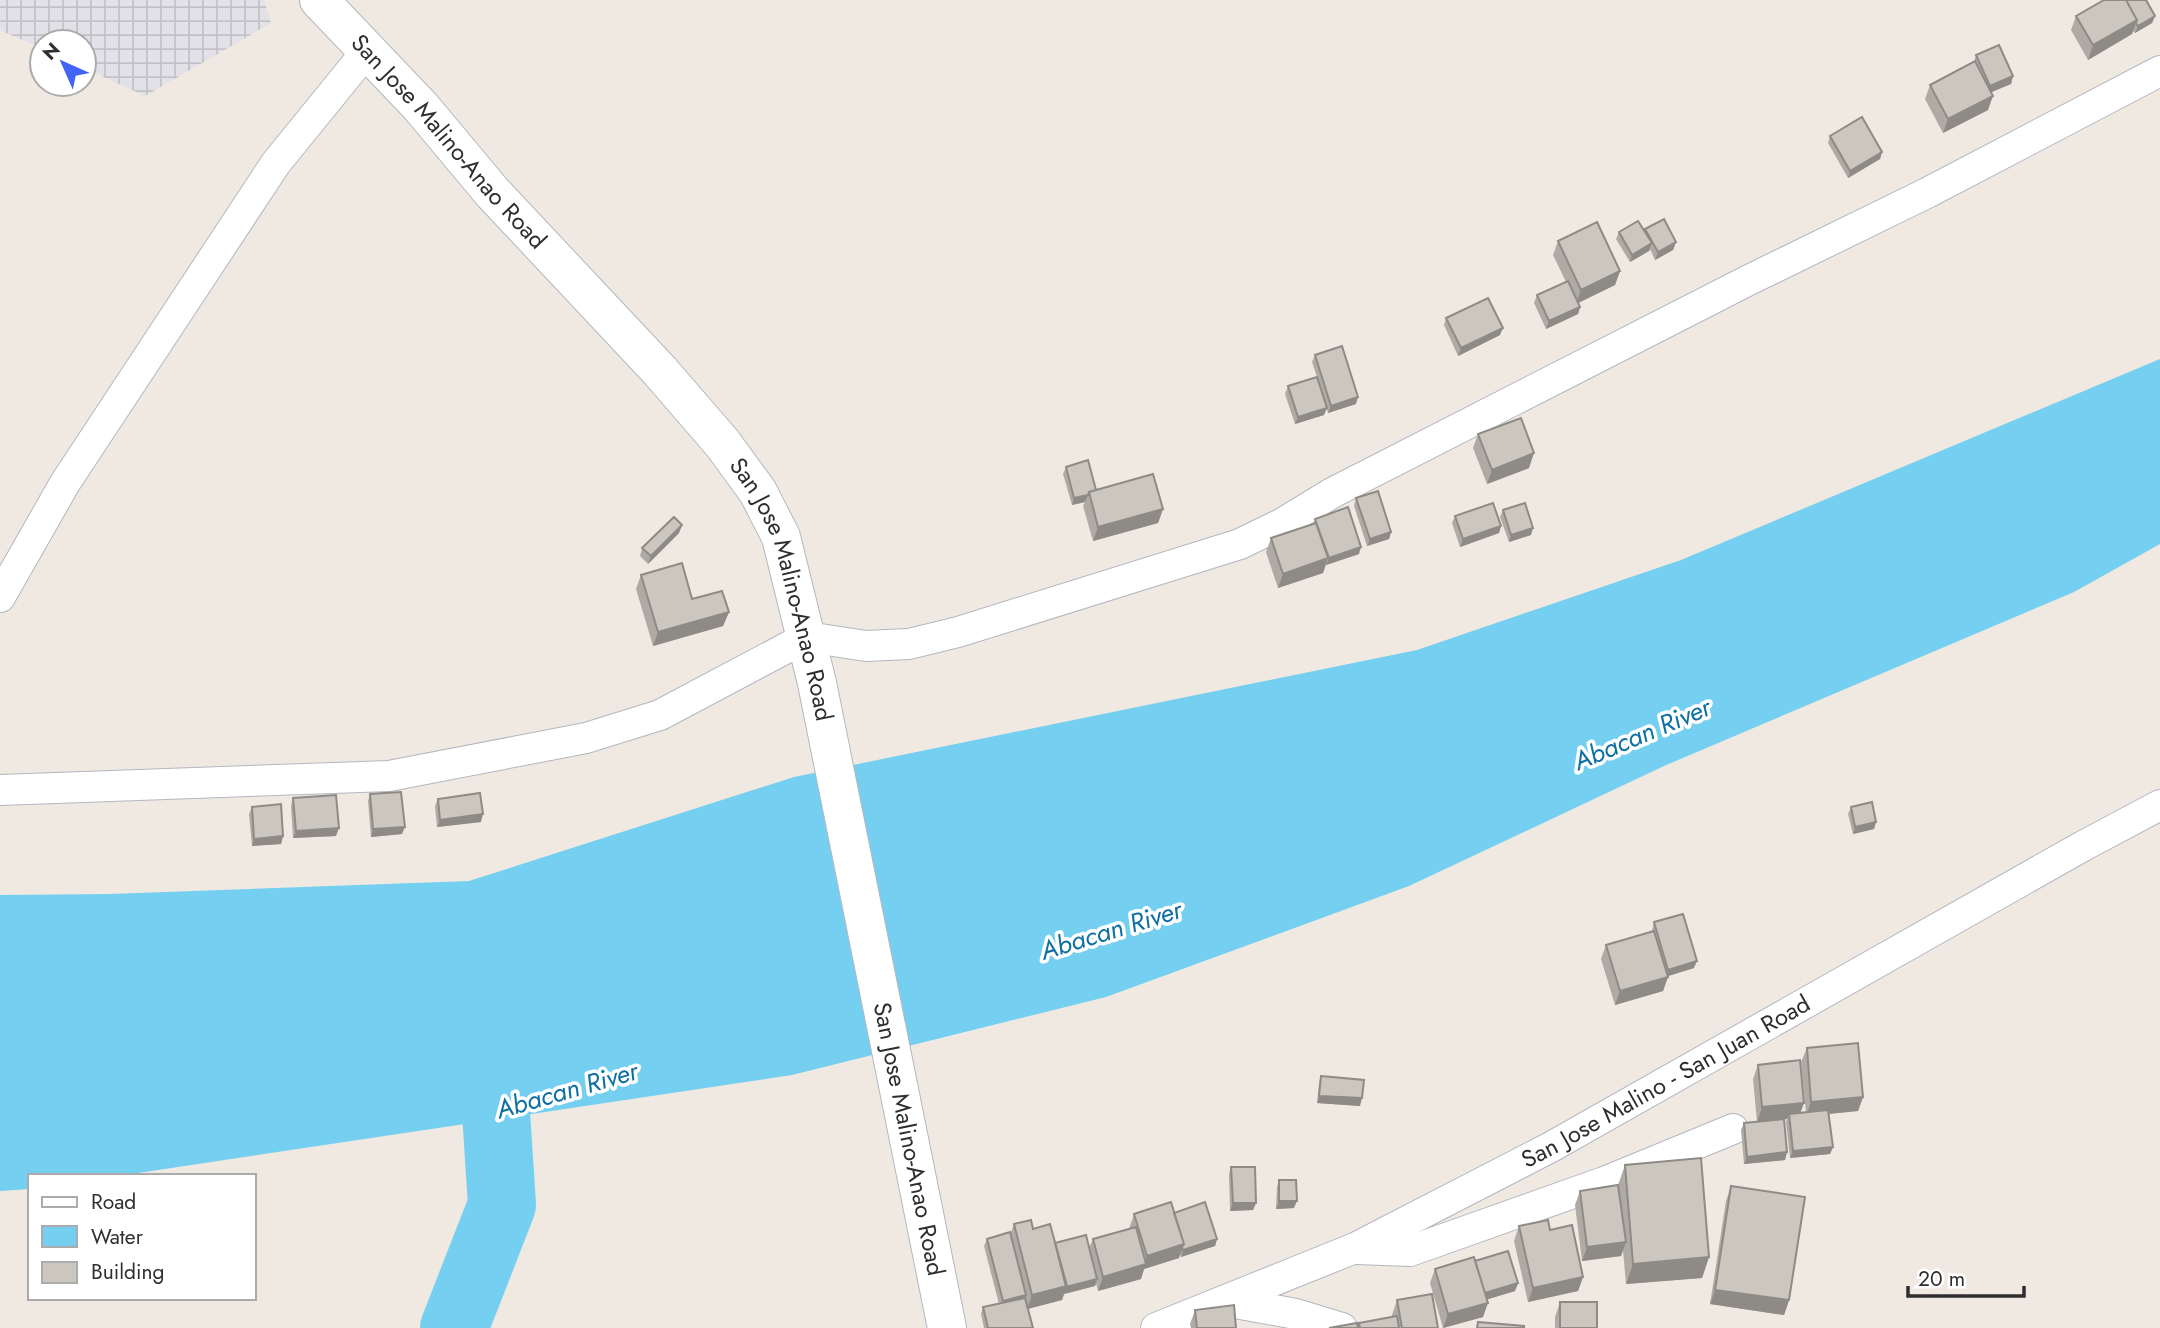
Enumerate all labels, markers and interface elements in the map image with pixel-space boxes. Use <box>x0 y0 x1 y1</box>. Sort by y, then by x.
street label: San Jose Malino-Anao Road <box>343 26 555 257</box>
north arrow <box>28 28 98 98</box>
text: N <box>36 36 66 66</box>
street label: San Jose Malino-Anao Road <box>721 450 842 724</box>
water label: Abacan River <box>1566 687 1718 780</box>
water label: Abacan River <box>1035 890 1188 970</box>
street label: San Jose Malino - San Juan Road <box>1515 986 1816 1176</box>
street label: San Jose Malino-Anao Road <box>865 999 954 1279</box>
water label: Abacan River <box>491 1051 644 1129</box>
legend <box>28 1174 256 1300</box>
text: Road <box>91 1187 136 1217</box>
text: Water <box>91 1222 144 1252</box>
scale bar <box>1908 1254 2024 1298</box>
text: Building <box>91 1257 164 1287</box>
text: 20 m <box>1918 1264 1965 1294</box>

